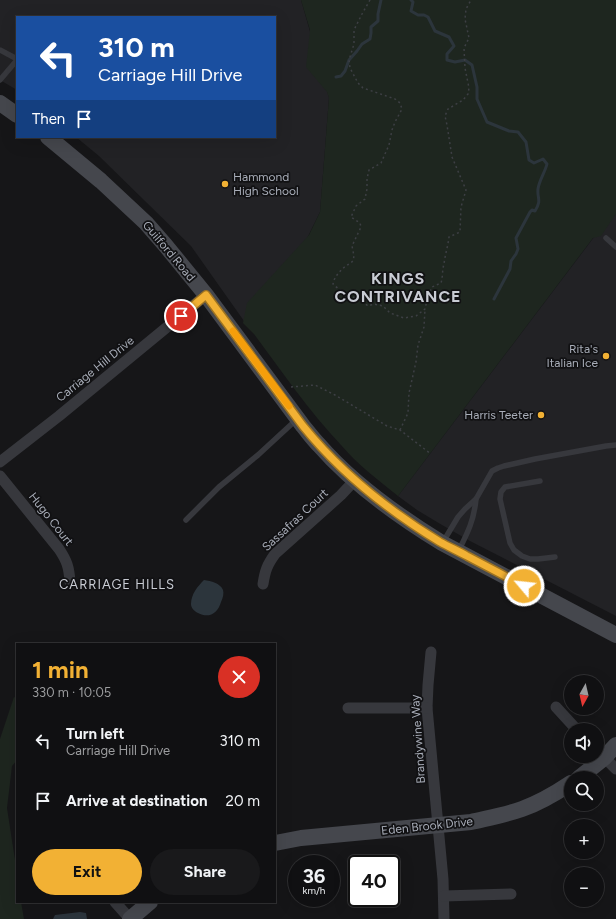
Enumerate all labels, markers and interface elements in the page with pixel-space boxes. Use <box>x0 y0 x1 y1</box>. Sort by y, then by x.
text: 310 m <box>98 30 175 64</box>
icon: left <box>32 32 84 84</box>
text: Carriage Hill Drive <box>98 64 242 86</box>
icon: arrive <box>73 108 95 130</box>
text: Then <box>32 110 65 128</box>
place label: Hammond High School <box>233 170 299 198</box>
marker: Hammond High School <box>220 179 230 189</box>
street label: Guilford Road <box>140 218 198 284</box>
district label: KINGS CONTRIVANCE <box>335 269 461 306</box>
pin <box>164 299 198 333</box>
icon: arrive <box>170 305 192 327</box>
street label: Carriage Hill Drive <box>53 333 137 405</box>
place label: Rita's Italian Ice <box>547 342 598 370</box>
marker: Rita's Italian Ice <box>601 351 611 361</box>
place label: Harris Teeter <box>464 408 533 422</box>
marker: Harris Teeter <box>536 410 546 420</box>
street label: Sassafras Court <box>259 486 331 554</box>
street label: Hugo Court <box>26 490 76 549</box>
position arrow <box>503 565 545 607</box>
district label: CARRIAGE HILLS <box>59 577 175 592</box>
text: 1 min <box>32 655 89 684</box>
button: close <box>218 656 260 698</box>
north arrow <box>564 675 604 715</box>
map controls <box>564 675 604 907</box>
text: 330 m · 10:05 <box>32 685 111 700</box>
street label: Brandywine Way <box>408 693 428 784</box>
button: sound <box>564 723 604 763</box>
text: Turn left <box>66 725 124 743</box>
icon: left <box>32 730 54 752</box>
text: 310 m <box>220 732 260 750</box>
text: Carriage Hill Drive <box>66 743 170 758</box>
button: search <box>564 771 604 811</box>
icon: arrive <box>32 790 54 812</box>
text: Arrive at destination <box>66 792 207 810</box>
text: 20 m <box>226 792 260 810</box>
street label: Eden Brook Drive <box>380 814 474 838</box>
button: + <box>564 819 604 859</box>
button: Exit <box>32 849 142 895</box>
button: Share <box>150 849 260 895</box>
speed limit sign: 40 <box>348 855 400 907</box>
text: 36 <box>303 864 325 888</box>
button: − <box>564 867 604 907</box>
text: km/h <box>303 884 325 897</box>

